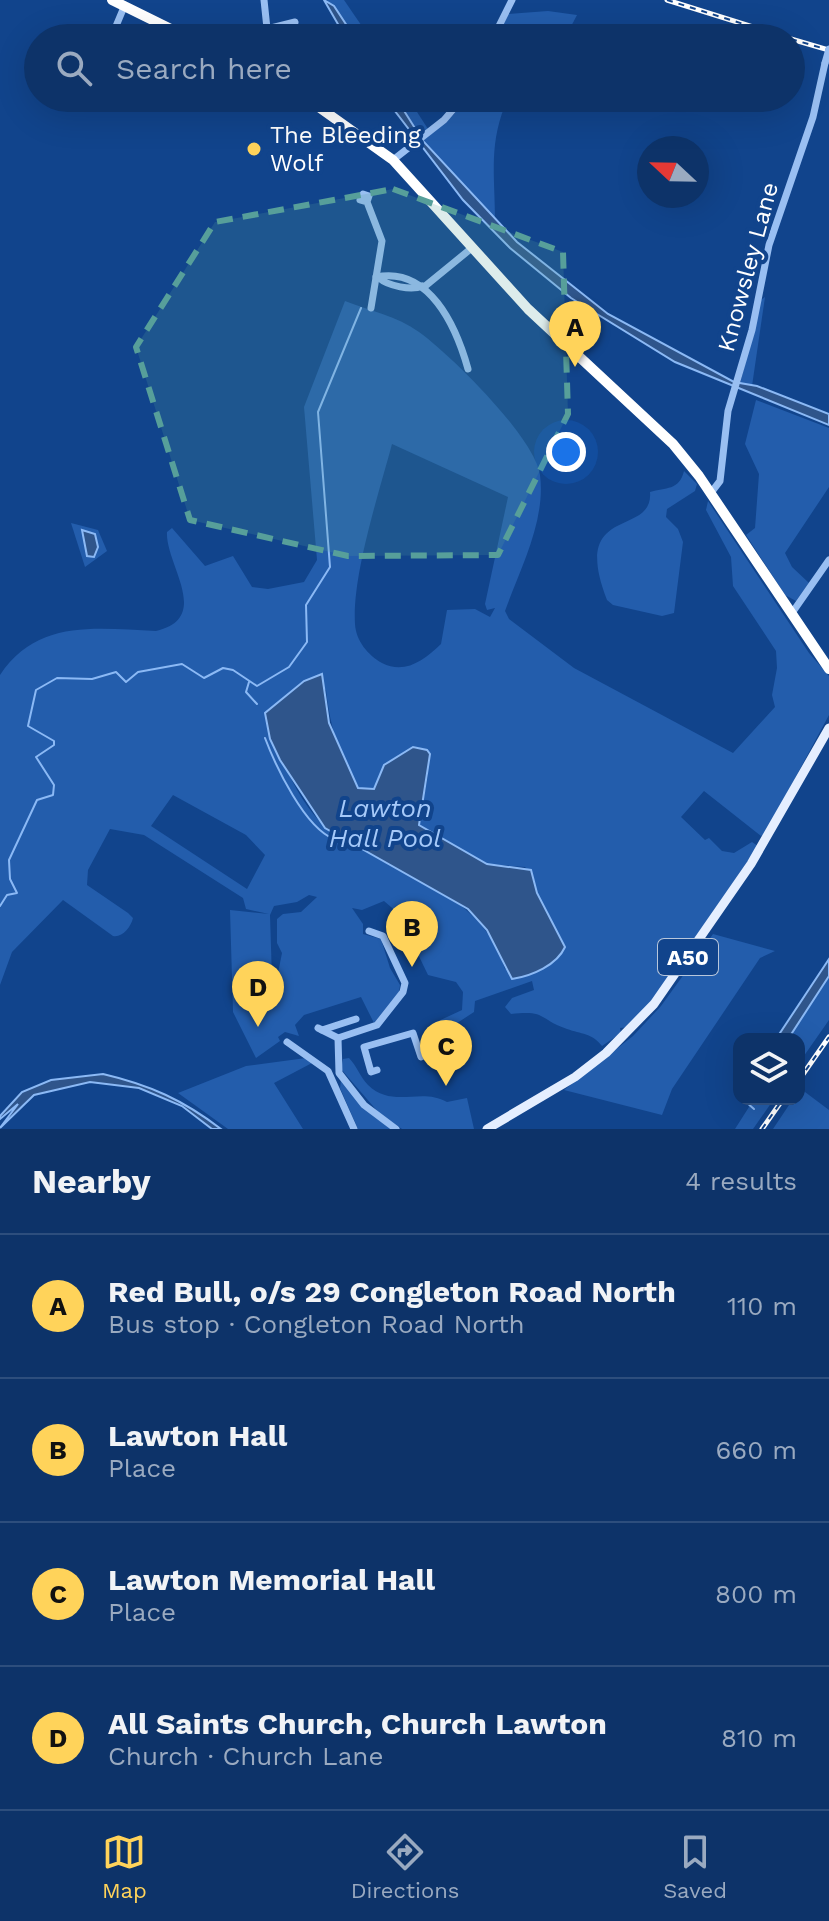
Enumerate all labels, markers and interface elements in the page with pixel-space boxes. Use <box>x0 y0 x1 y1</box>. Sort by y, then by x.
search box <box>24 24 805 112</box>
icon: search <box>52 46 96 90</box>
text: Search here <box>116 51 292 86</box>
place label: The Bleeding Wolf <box>270 121 421 177</box>
north arrow <box>637 136 709 208</box>
marker: The Bleeding Wolf <box>245 140 263 158</box>
street label: Knowsley Lane <box>712 179 784 355</box>
pin: A <box>549 301 601 367</box>
your location <box>546 432 586 472</box>
water label: Lawton Hall Pool <box>329 793 441 853</box>
pin: B <box>386 901 438 967</box>
road number: A50 <box>658 939 718 975</box>
pin: D <box>232 961 284 1027</box>
pin: C <box>420 1020 472 1086</box>
map controls <box>733 1033 805 1105</box>
button: layers <box>733 1033 805 1105</box>
text: Nearby <box>32 1161 151 1201</box>
text: 4 results <box>685 1166 797 1196</box>
text: Red Bull, o/s 29 Congleton Road North <box>108 1274 676 1309</box>
text: A <box>49 1291 67 1321</box>
text: 110 m <box>727 1291 797 1321</box>
text: Bus stop · Congleton Road North <box>108 1309 525 1339</box>
text: Lawton Hall <box>108 1418 287 1453</box>
text: B <box>49 1435 67 1465</box>
text: 660 m <box>716 1435 797 1465</box>
text: Place <box>108 1453 176 1483</box>
text: Lawton Memorial Hall <box>108 1562 435 1597</box>
text: C <box>49 1579 67 1609</box>
text: 800 m <box>715 1579 797 1609</box>
text: Place <box>108 1597 176 1627</box>
text: All Saints Church, Church Lawton <box>108 1706 607 1741</box>
text: D <box>49 1723 67 1753</box>
text: 810 m <box>721 1723 797 1753</box>
text: Church · Church Lane <box>108 1741 383 1771</box>
tab: Map <box>102 1830 147 1903</box>
tab: Directions <box>351 1830 459 1903</box>
tab: Saved <box>663 1830 727 1903</box>

